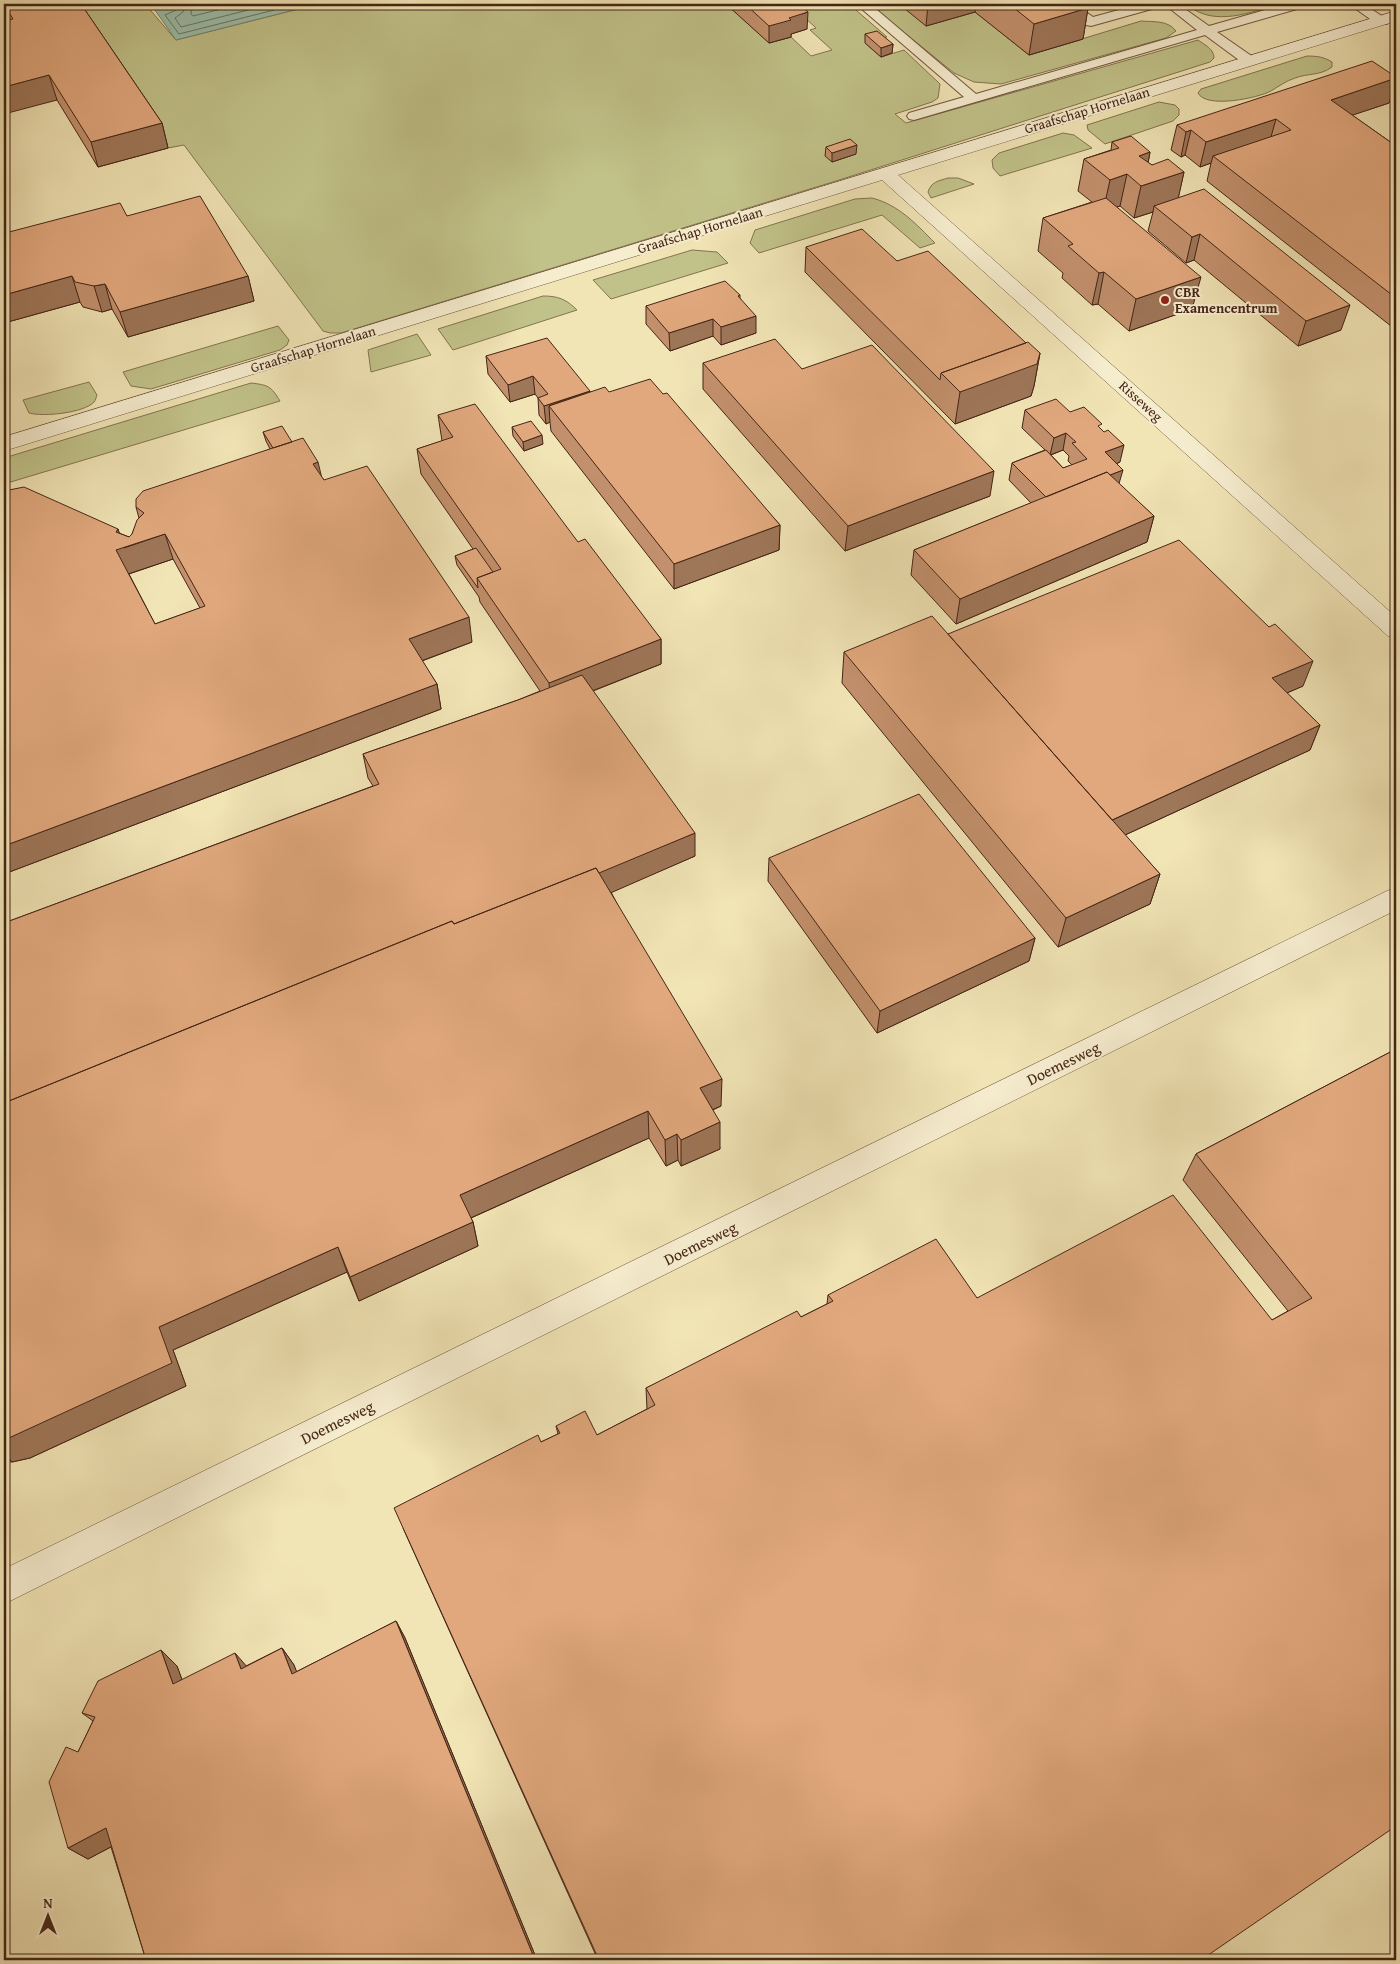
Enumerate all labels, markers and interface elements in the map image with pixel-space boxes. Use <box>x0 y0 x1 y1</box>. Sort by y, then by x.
street label: Graafschap Hornelaan <box>1022 81 1152 139</box>
street label: Graafschap Hornelaan <box>635 201 765 259</box>
place label: CBR Examencentrum <box>1175 282 1278 318</box>
marker: CBR Examencentrum <box>1159 294 1171 306</box>
street label: Graafschap Hornelaan <box>248 320 378 378</box>
street label: Risseweg <box>1115 376 1167 426</box>
street label: Doemesweg <box>1022 1035 1104 1091</box>
street label: Doemesweg <box>659 1215 741 1271</box>
street label: Doemesweg <box>296 1394 378 1450</box>
north arrow <box>22 1892 72 1942</box>
text: N <box>43 1893 53 1913</box>

